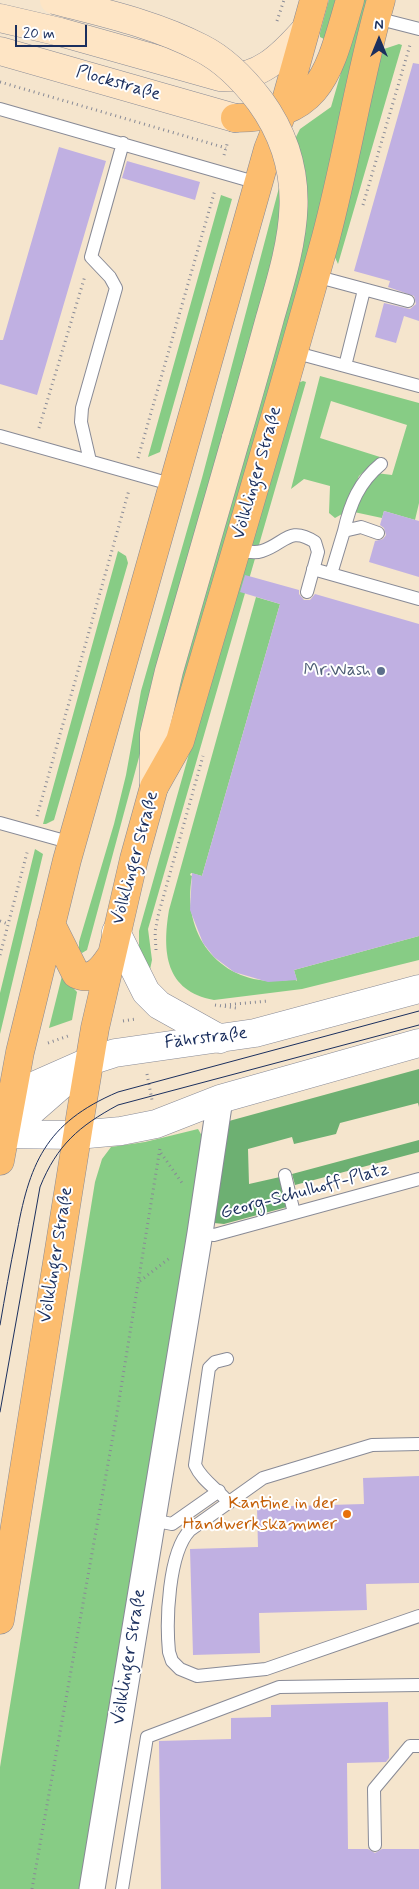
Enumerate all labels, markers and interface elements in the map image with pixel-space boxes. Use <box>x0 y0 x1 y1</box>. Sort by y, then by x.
scale bar <box>18 15 90 47</box>
north arrow <box>354 15 404 65</box>
text: N <box>374 16 384 34</box>
text: 20 m <box>23 24 55 44</box>
street label: Plockstraße <box>73 62 163 106</box>
street label: Völklinger Straße <box>229 404 287 542</box>
place label: Mr.Wash <box>303 660 371 682</box>
marker: Mr.Wash <box>375 665 387 677</box>
street label: Völklinger Straße <box>108 789 164 927</box>
street label: Fährstraße <box>163 1023 249 1055</box>
street label: Georg-Schulhoff-Platz <box>218 1159 392 1225</box>
street label: Völklinger Straße <box>36 1186 78 1324</box>
place label: Kantine in der Handwerkskammer <box>183 1493 337 1536</box>
marker: Kantine in der Handwerkskammer <box>341 1508 353 1520</box>
street label: Völklinger Straße <box>109 1588 151 1726</box>

